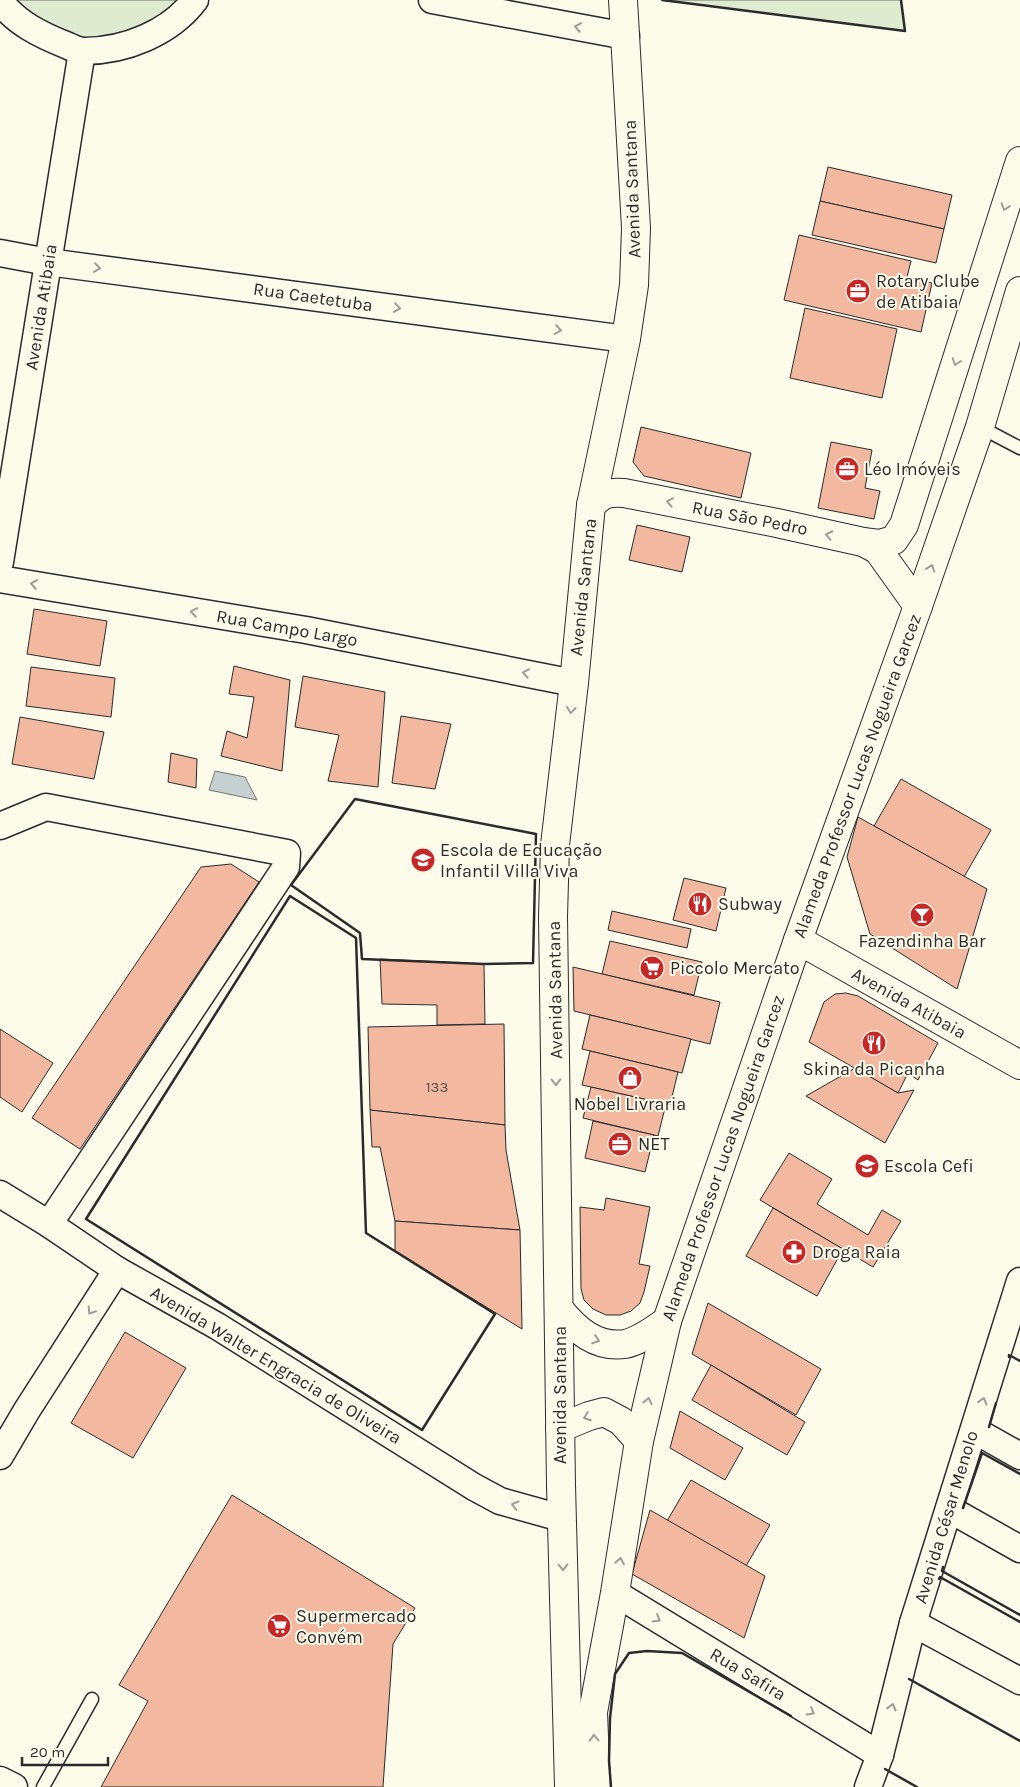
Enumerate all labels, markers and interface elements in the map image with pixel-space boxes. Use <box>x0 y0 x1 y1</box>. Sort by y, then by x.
one-way arrow <box>574 23 583 33</box>
street label: Avenida Santana <box>619 119 645 259</box>
one-way arrow <box>1001 203 1011 211</box>
street label: Avenida Atibaia <box>20 242 62 372</box>
one-way arrow <box>93 262 101 273</box>
place label: Rotary Clube de Atibaia <box>876 270 980 313</box>
street label: Rua Caetetuba <box>252 278 374 316</box>
office icon: Rotary Clube de Atibaia <box>845 278 871 304</box>
one-way arrow <box>392 303 401 313</box>
one-way arrow <box>554 324 562 335</box>
one-way arrow <box>951 357 961 366</box>
office icon: Léo Imóveis <box>834 456 860 482</box>
place label: Léo Imóveis <box>864 458 961 480</box>
street label: Rua São Pedro <box>690 496 810 540</box>
one-way arrow <box>666 498 675 508</box>
street label: Avenida Santana <box>565 517 601 657</box>
one-way arrow <box>825 530 834 541</box>
one-way arrow <box>925 564 935 573</box>
one-way arrow <box>30 580 39 590</box>
street label: Rua Campo Largo <box>215 605 359 651</box>
one-way arrow <box>190 607 199 617</box>
street label: Alameda Professor Lucas Nogueira Garcez <box>788 611 926 941</box>
one-way arrow <box>522 669 531 679</box>
one-way arrow <box>566 706 577 714</box>
place label: Escola de Educação Infantil Villa Viva <box>440 839 602 882</box>
school or university icon: Escola de Educação Infantil Villa Viva <box>410 847 436 873</box>
restaurant icon: Subway <box>687 891 713 917</box>
place label: Subway <box>718 893 782 915</box>
bar icon: Fazendinha Bar <box>909 902 935 928</box>
street label: Avenida Santana <box>543 921 567 1059</box>
place label: Fazendinha Bar <box>858 930 986 952</box>
supermarket icon: Piccolo Mercato <box>639 955 665 981</box>
place label: Piccolo Mercato <box>670 957 800 979</box>
street label: Avenida Atibaia <box>848 962 970 1044</box>
street label: Alameda Professor Lucas Nogueira Garcez <box>657 992 789 1324</box>
restaurant icon: Skina da Picanha <box>861 1030 887 1056</box>
place label: Skina da Picanha <box>803 1058 945 1080</box>
shop icon: Nobel Livraria <box>617 1065 643 1091</box>
house number: 133 <box>426 1078 448 1096</box>
one-way arrow <box>551 1078 561 1086</box>
place label: Nobel Livraria <box>574 1093 686 1115</box>
office icon: NET <box>607 1131 633 1157</box>
place label: NET <box>638 1133 669 1155</box>
school or university icon: Escola Cefi <box>854 1153 880 1179</box>
place label: Escola Cefi <box>884 1155 974 1177</box>
pharmacy icon: Droga Raia <box>781 1239 807 1265</box>
place label: Droga Raia <box>812 1241 901 1263</box>
street label: Avenida Walter Engracia de Oliveira <box>146 1281 406 1449</box>
one-way arrow <box>88 1305 97 1314</box>
street label: Avenida Santana <box>549 1326 571 1464</box>
one-way arrow <box>591 1334 599 1344</box>
one-way arrow <box>642 1396 653 1405</box>
one-way arrow <box>977 1397 987 1405</box>
one-way arrow <box>583 1411 592 1421</box>
street label: Avenida César Menolo <box>909 1428 983 1606</box>
one-way arrow <box>511 1500 519 1510</box>
one-way arrow <box>615 1556 625 1565</box>
one-way arrow <box>558 1564 568 1571</box>
place label: Supermercado Convém <box>296 1605 416 1648</box>
one-way arrow <box>651 1612 660 1622</box>
supermarket icon: Supermercado Convém <box>266 1613 292 1639</box>
street label: Rua Safira <box>706 1643 790 1705</box>
one-way arrow <box>886 1703 897 1712</box>
one-way arrow <box>805 1706 814 1716</box>
scale bar <box>22 1734 109 1766</box>
one-way arrow <box>588 1734 599 1742</box>
text: 20 m <box>30 1743 65 1761</box>

